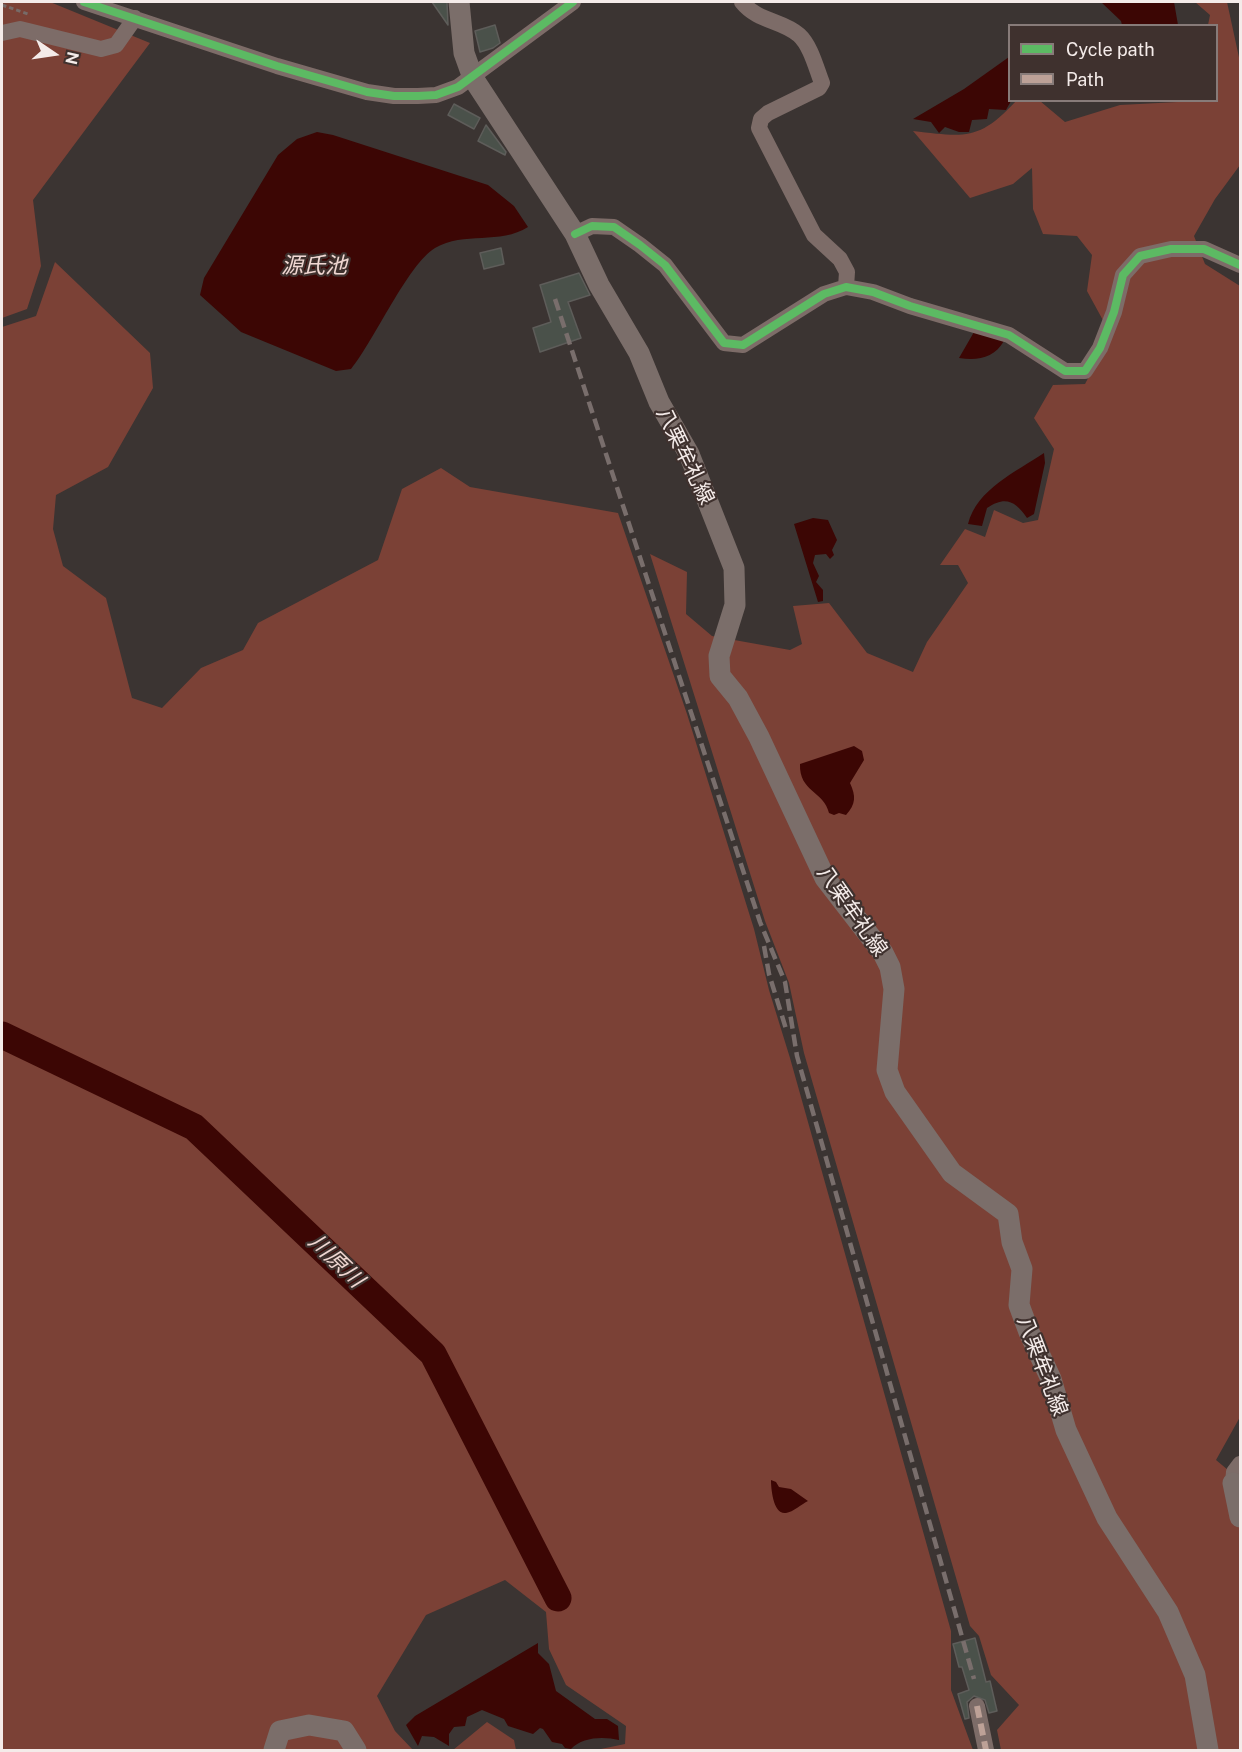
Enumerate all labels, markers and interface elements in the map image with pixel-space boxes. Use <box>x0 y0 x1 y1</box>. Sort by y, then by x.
north arrow <box>24 24 84 84</box>
legend <box>1008 24 1218 102</box>
text: Cycle path <box>1066 39 1155 60</box>
text: N <box>61 50 83 66</box>
text: Path <box>1066 69 1104 90</box>
water label: 源氏池 <box>281 253 347 279</box>
street label: 八栗牟礼線 <box>651 403 719 509</box>
street label: 八栗牟礼線 <box>812 861 892 961</box>
water label: 川原川 <box>303 1229 369 1293</box>
street label: 八栗牟礼線 <box>1011 1312 1073 1420</box>

